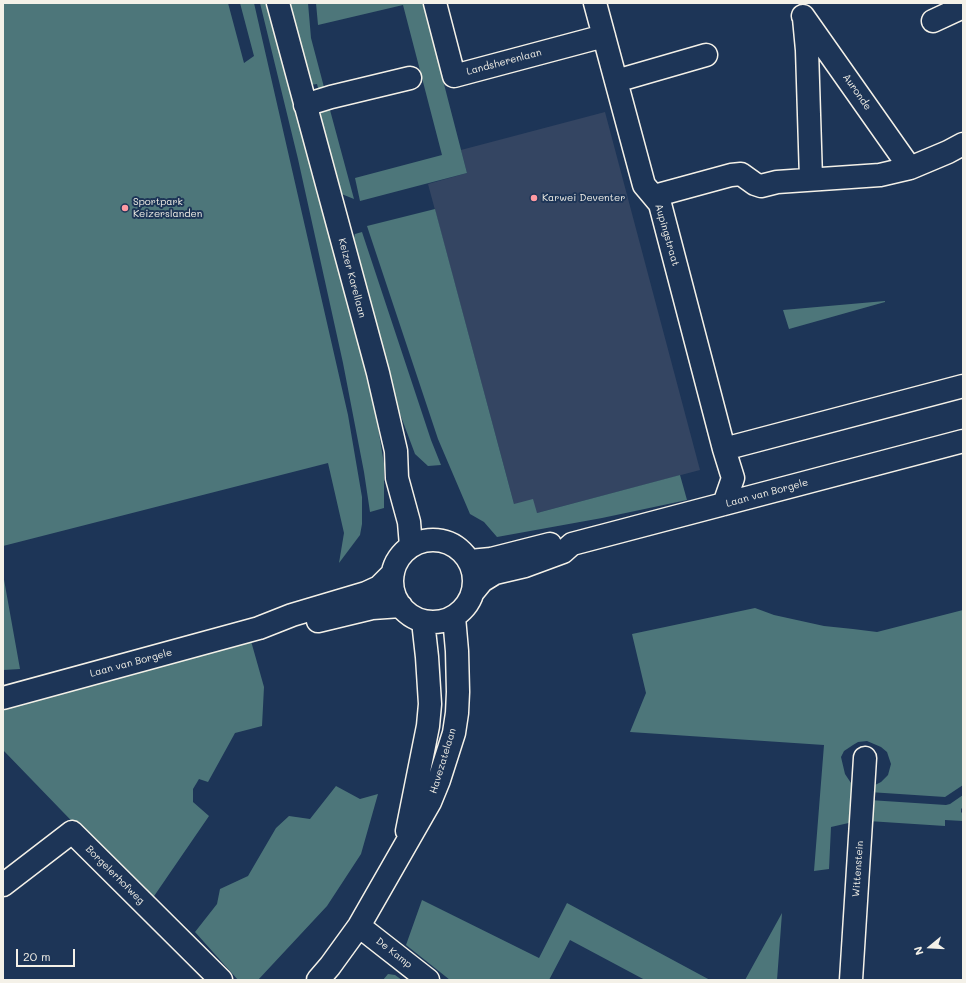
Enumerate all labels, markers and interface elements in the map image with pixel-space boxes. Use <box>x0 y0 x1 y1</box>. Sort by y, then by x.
street label: Landsherenlaan <box>465 46 543 78</box>
street label: Auronde <box>840 72 874 112</box>
place label: Karwei Deventer <box>542 192 625 204</box>
marker: Karwei Deventer <box>529 193 539 203</box>
place label: Sportpark Keizerslanden <box>133 196 202 220</box>
marker: Sportpark Keizerslanden <box>120 203 130 213</box>
street label: Aupingstraat <box>652 203 682 267</box>
street label: Keizer Karellaan <box>336 237 368 319</box>
street label: Laan van Borgele <box>725 476 809 510</box>
street label: Laan van Borgele <box>89 646 173 680</box>
street label: Havezatelaan <box>427 727 459 795</box>
street label: Wittenstein <box>850 840 866 898</box>
street label: Borgelerhofweg <box>83 843 147 907</box>
north arrow <box>910 927 950 967</box>
street label: De Kamp <box>373 935 415 971</box>
scale bar <box>18 941 77 967</box>
text: N <box>910 945 927 957</box>
text: 20 m <box>23 948 51 964</box>

